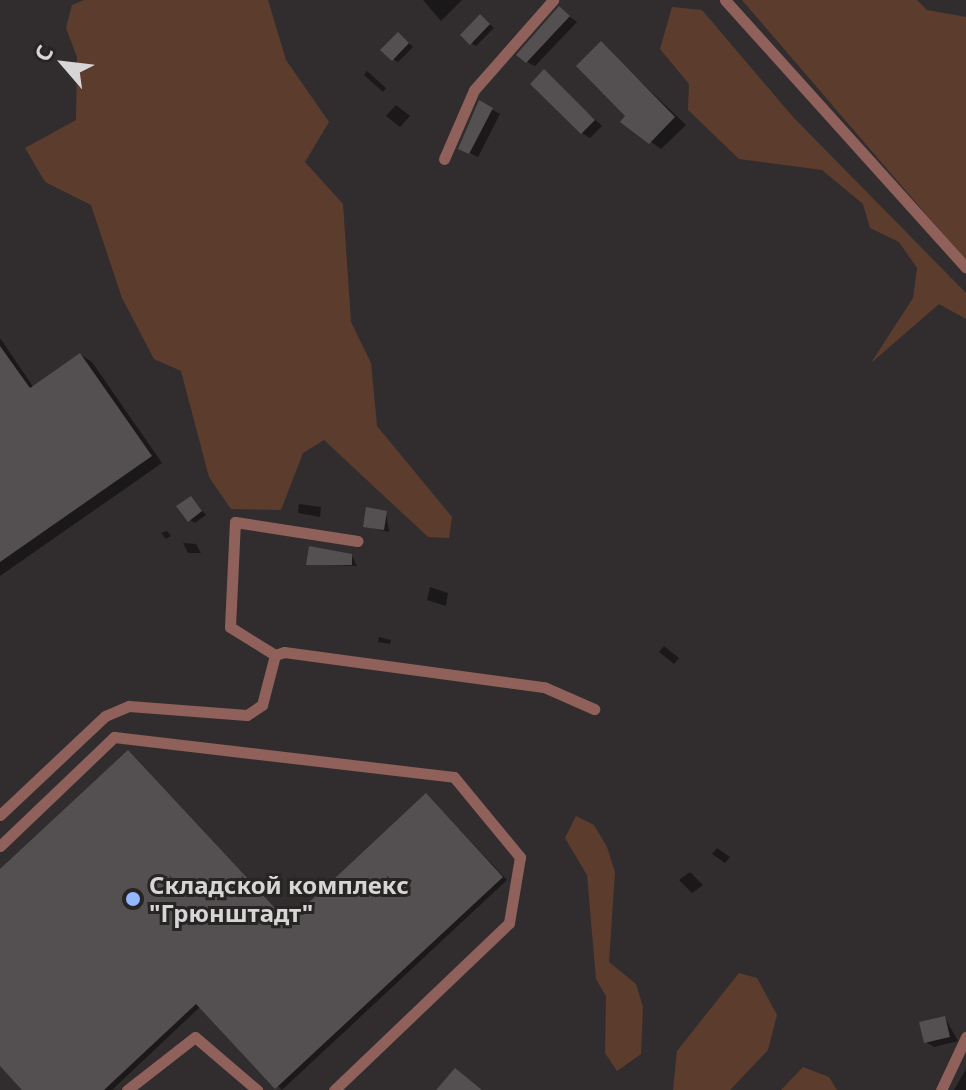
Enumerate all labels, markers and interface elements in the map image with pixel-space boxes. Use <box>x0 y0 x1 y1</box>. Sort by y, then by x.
north arrow <box>24 24 104 104</box>
text: С <box>26 39 59 66</box>
place label: Складской комплекс "Грюнштадт" <box>149 871 409 927</box>
marker: Складской комплекс "Грюнштадт" <box>124 890 142 908</box>

